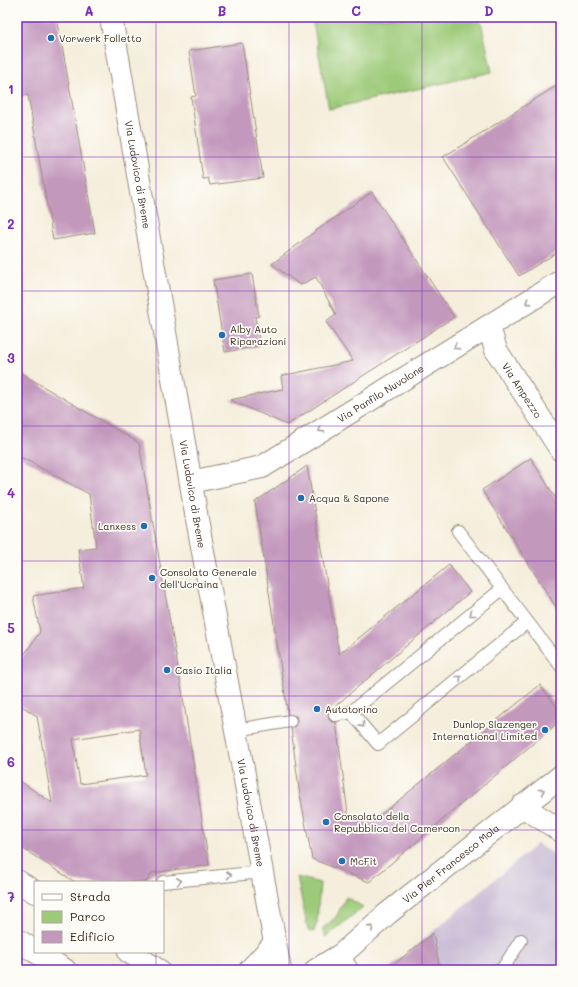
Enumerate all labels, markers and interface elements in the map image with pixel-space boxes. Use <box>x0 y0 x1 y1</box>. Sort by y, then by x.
text: A <box>84 2 94 19</box>
text: B <box>218 2 227 19</box>
text: C <box>351 2 361 19</box>
text: D <box>484 2 494 19</box>
place label: Vorwerk Folletto <box>59 31 141 45</box>
marker: Vorwerk Folletto <box>46 33 56 43</box>
text: 1 <box>8 80 14 97</box>
street label: Via Ludovico di Breme <box>122 120 154 230</box>
text: 2 <box>7 215 15 232</box>
one-way arrow <box>525 297 532 305</box>
place label: Alby Auto Riparazioni <box>230 322 286 348</box>
marker: Alby Auto Riparazioni <box>217 330 227 340</box>
one-way arrow <box>453 343 460 350</box>
text: 3 <box>7 349 15 366</box>
street label: Via Ampezzo <box>499 360 545 421</box>
street label: Via Panfilo Nuvolone <box>334 361 426 426</box>
one-way arrow <box>318 426 325 433</box>
street label: Via Ludovico di Breme <box>177 439 209 549</box>
text: 4 <box>7 484 15 501</box>
place label: Acqua & Sapone <box>309 491 389 505</box>
marker: Acqua & Sapone <box>296 493 306 503</box>
place label: Lanxess <box>98 519 136 533</box>
marker: Lanxess <box>139 521 149 531</box>
place label: Consolato Generale dell'Ucraina <box>160 565 257 591</box>
marker: Consolato Generale dell'Ucraina <box>147 573 157 583</box>
one-way arrow <box>470 609 477 616</box>
text: 5 <box>7 619 15 636</box>
place label: Casio Italia <box>175 663 232 677</box>
marker: Casio Italia <box>162 665 172 675</box>
one-way arrow <box>454 676 461 683</box>
place label: Autotorino <box>325 702 378 716</box>
marker: Autotorino <box>312 704 322 714</box>
place label: Dunlop Slazenger International Limited <box>433 717 537 743</box>
one-way arrow <box>357 720 364 727</box>
marker: Dunlop Slazenger International Limited <box>540 725 550 735</box>
text: 6 <box>7 753 15 770</box>
street label: Via Ludovico di Breme <box>234 758 268 868</box>
one-way arrow <box>537 789 544 796</box>
place label: Consolato della Repubblica del Cameroon <box>334 809 460 835</box>
marker: Consolato della Repubblica del Cameroon <box>321 817 331 827</box>
street label: Via Pier Francesco Mola <box>399 821 502 906</box>
place label: McFit <box>350 854 377 868</box>
marker: McFit <box>337 856 347 866</box>
one-way arrow <box>226 871 232 880</box>
one-way arrow <box>176 876 182 885</box>
legend <box>34 881 164 953</box>
text: 7 <box>7 888 15 905</box>
text: Strada <box>70 888 111 904</box>
text: Parco <box>70 908 105 924</box>
one-way arrow <box>366 925 374 933</box>
text: Edificio <box>70 928 114 944</box>

